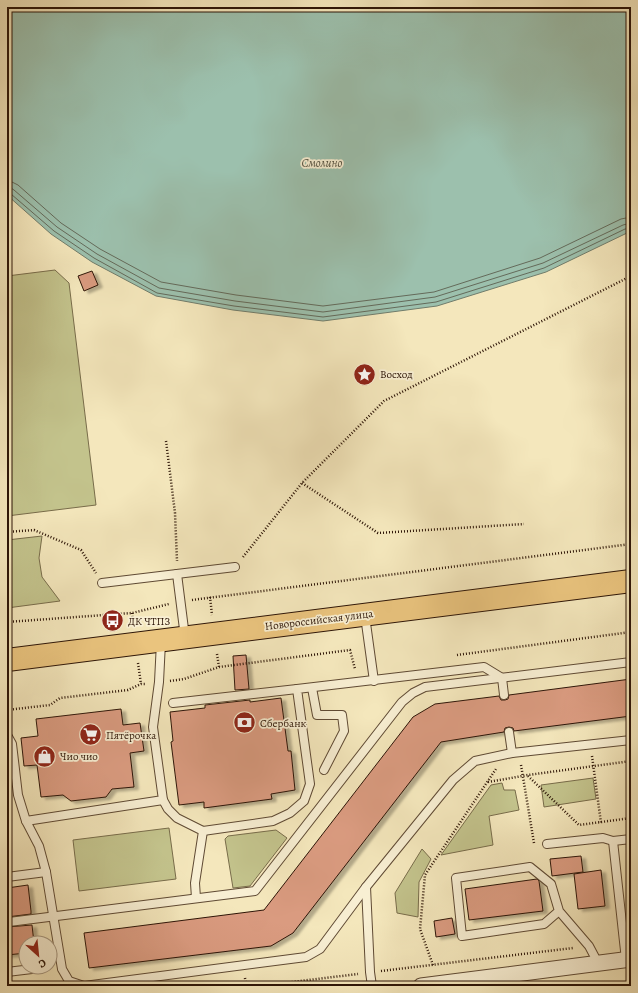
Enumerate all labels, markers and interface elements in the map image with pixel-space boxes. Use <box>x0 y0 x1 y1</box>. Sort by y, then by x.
water label: Смолино <box>302 155 343 171</box>
place icon: Восход <box>352 361 378 387</box>
place label: Восход <box>380 367 413 382</box>
street label: Новороссийская улица <box>264 606 375 634</box>
bus stop icon: ДК ЧТПЗ <box>99 608 125 634</box>
place label: ДК ЧТПЗ <box>128 614 170 629</box>
bank icon: Сбербанк <box>231 710 257 736</box>
place label: Сбербанк <box>260 716 307 731</box>
supermarket icon: Пятёрочка <box>78 722 104 748</box>
place label: Пятёрочка <box>106 728 157 743</box>
shop icon: Чио чио <box>32 743 58 769</box>
place label: Чио чио <box>60 749 98 764</box>
north arrow <box>18 935 58 975</box>
text: С <box>36 955 49 972</box>

